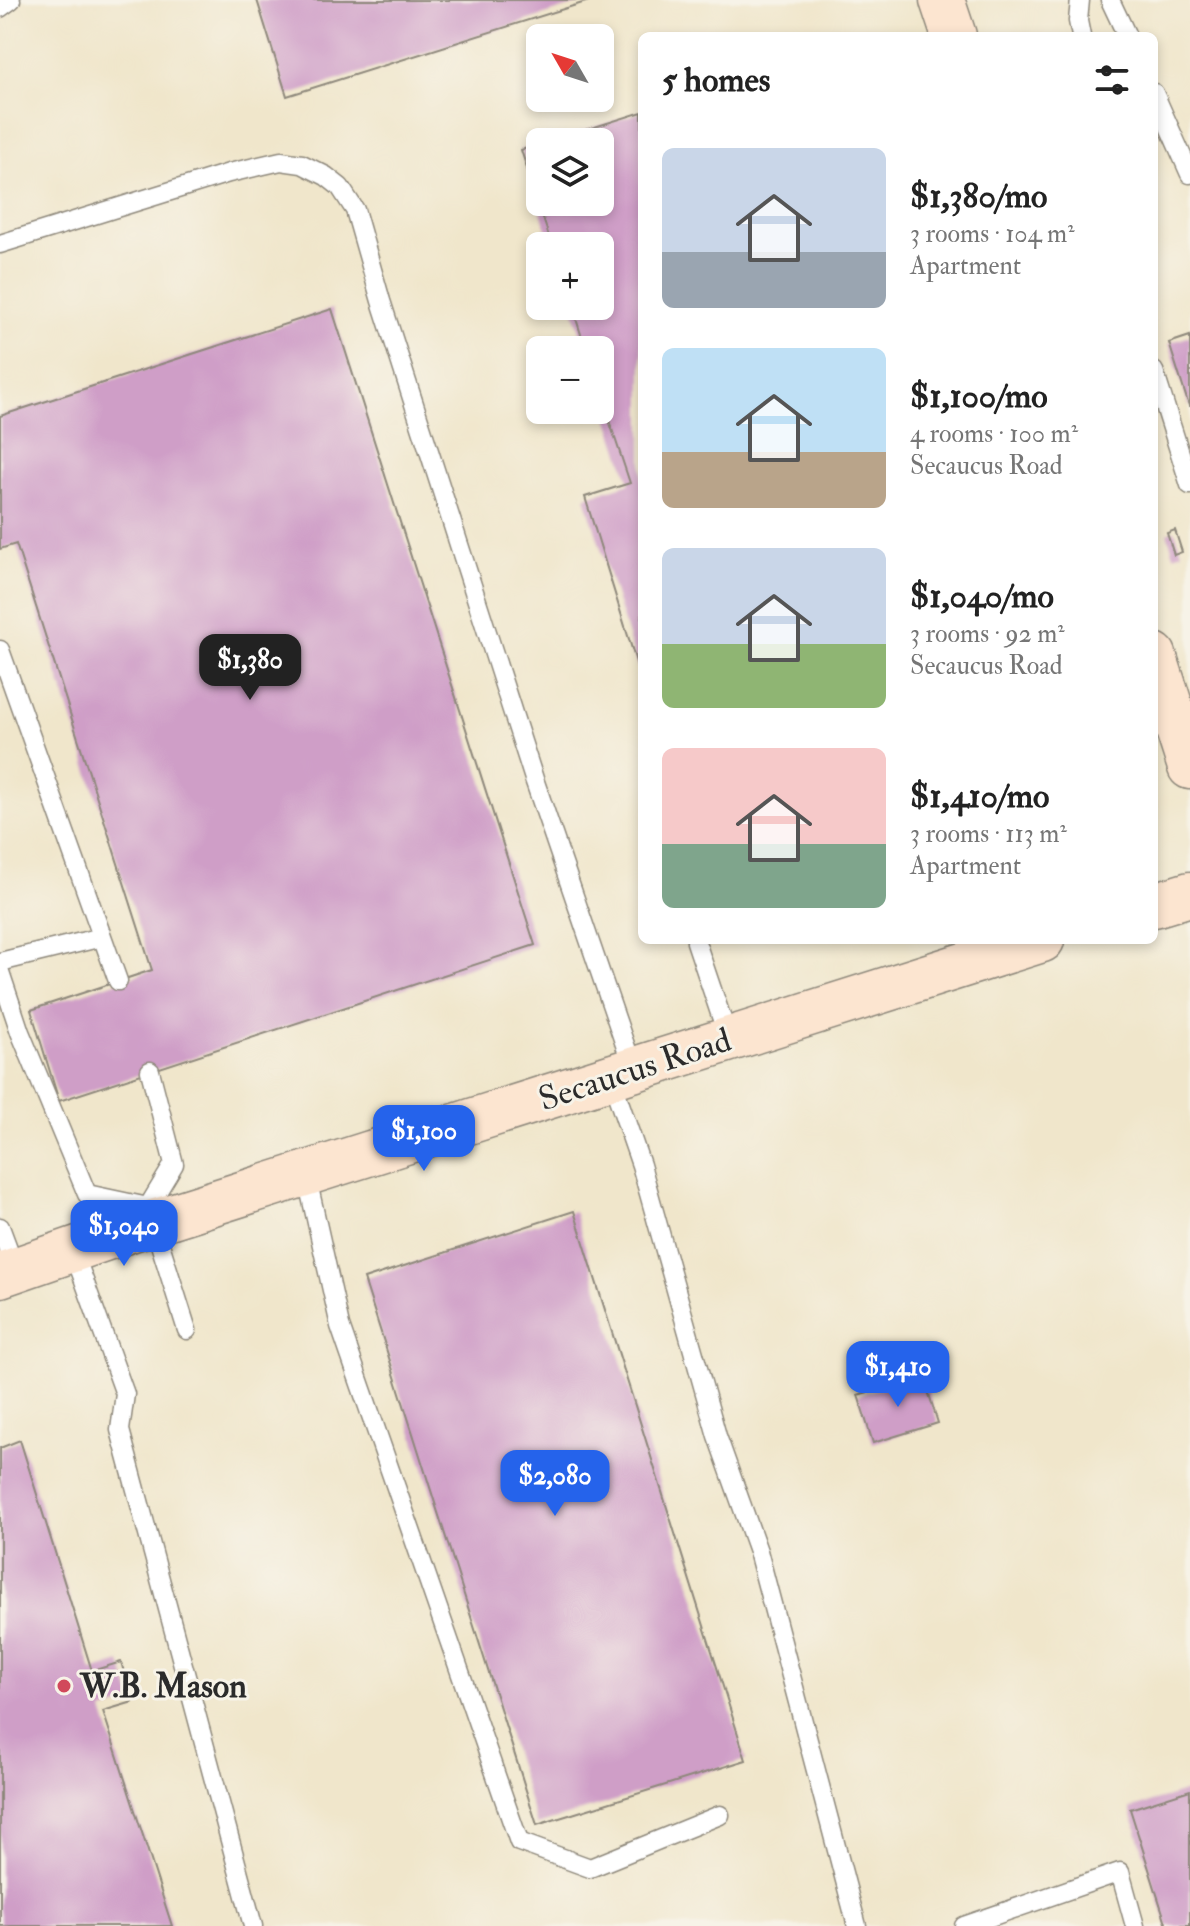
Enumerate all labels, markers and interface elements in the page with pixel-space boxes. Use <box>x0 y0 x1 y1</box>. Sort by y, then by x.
north arrow <box>526 24 614 112</box>
map controls <box>526 24 614 424</box>
icon: filters <box>1090 58 1134 102</box>
text: 5 homes <box>662 59 770 102</box>
button: layers <box>526 128 614 216</box>
text: $1,380/mo <box>910 175 1047 218</box>
icon: home <box>726 180 822 276</box>
text: 3 rooms · 104 m² <box>910 218 1075 250</box>
button: + <box>526 232 614 320</box>
text: Apartment <box>910 250 1021 282</box>
button: − <box>526 336 614 424</box>
text: $1,100/mo <box>910 375 1048 418</box>
icon: home <box>726 380 822 476</box>
text: 4 rooms · 100 m² <box>910 418 1078 450</box>
text: Secaucus Road <box>910 450 1063 482</box>
text: $1,040/mo <box>910 575 1054 618</box>
icon: home <box>726 580 822 676</box>
text: 3 rooms · 92 m² <box>910 618 1065 650</box>
pin: $1,380 <box>185 634 315 702</box>
text: $1,380 <box>217 644 283 676</box>
text: Secaucus Road <box>910 650 1063 682</box>
text: $1,410/mo <box>910 775 1049 818</box>
icon: home <box>726 780 822 876</box>
text: 3 rooms · 113 m² <box>910 818 1067 850</box>
text: Apartment <box>910 850 1021 882</box>
street label: Secaucus Road <box>533 1019 737 1121</box>
pin: $1,100 <box>359 1105 489 1173</box>
text: $1,100 <box>391 1115 457 1147</box>
pin: $1,040 <box>59 1200 189 1268</box>
text: $1,040 <box>89 1210 159 1242</box>
pin: $1,410 <box>833 1341 963 1409</box>
text: $1,410 <box>864 1351 932 1383</box>
pin: $2,080 <box>490 1450 620 1518</box>
text: $2,080 <box>519 1460 591 1492</box>
place label: W.B. Mason <box>79 1665 247 1708</box>
marker: W.B. Mason <box>55 1677 73 1695</box>

